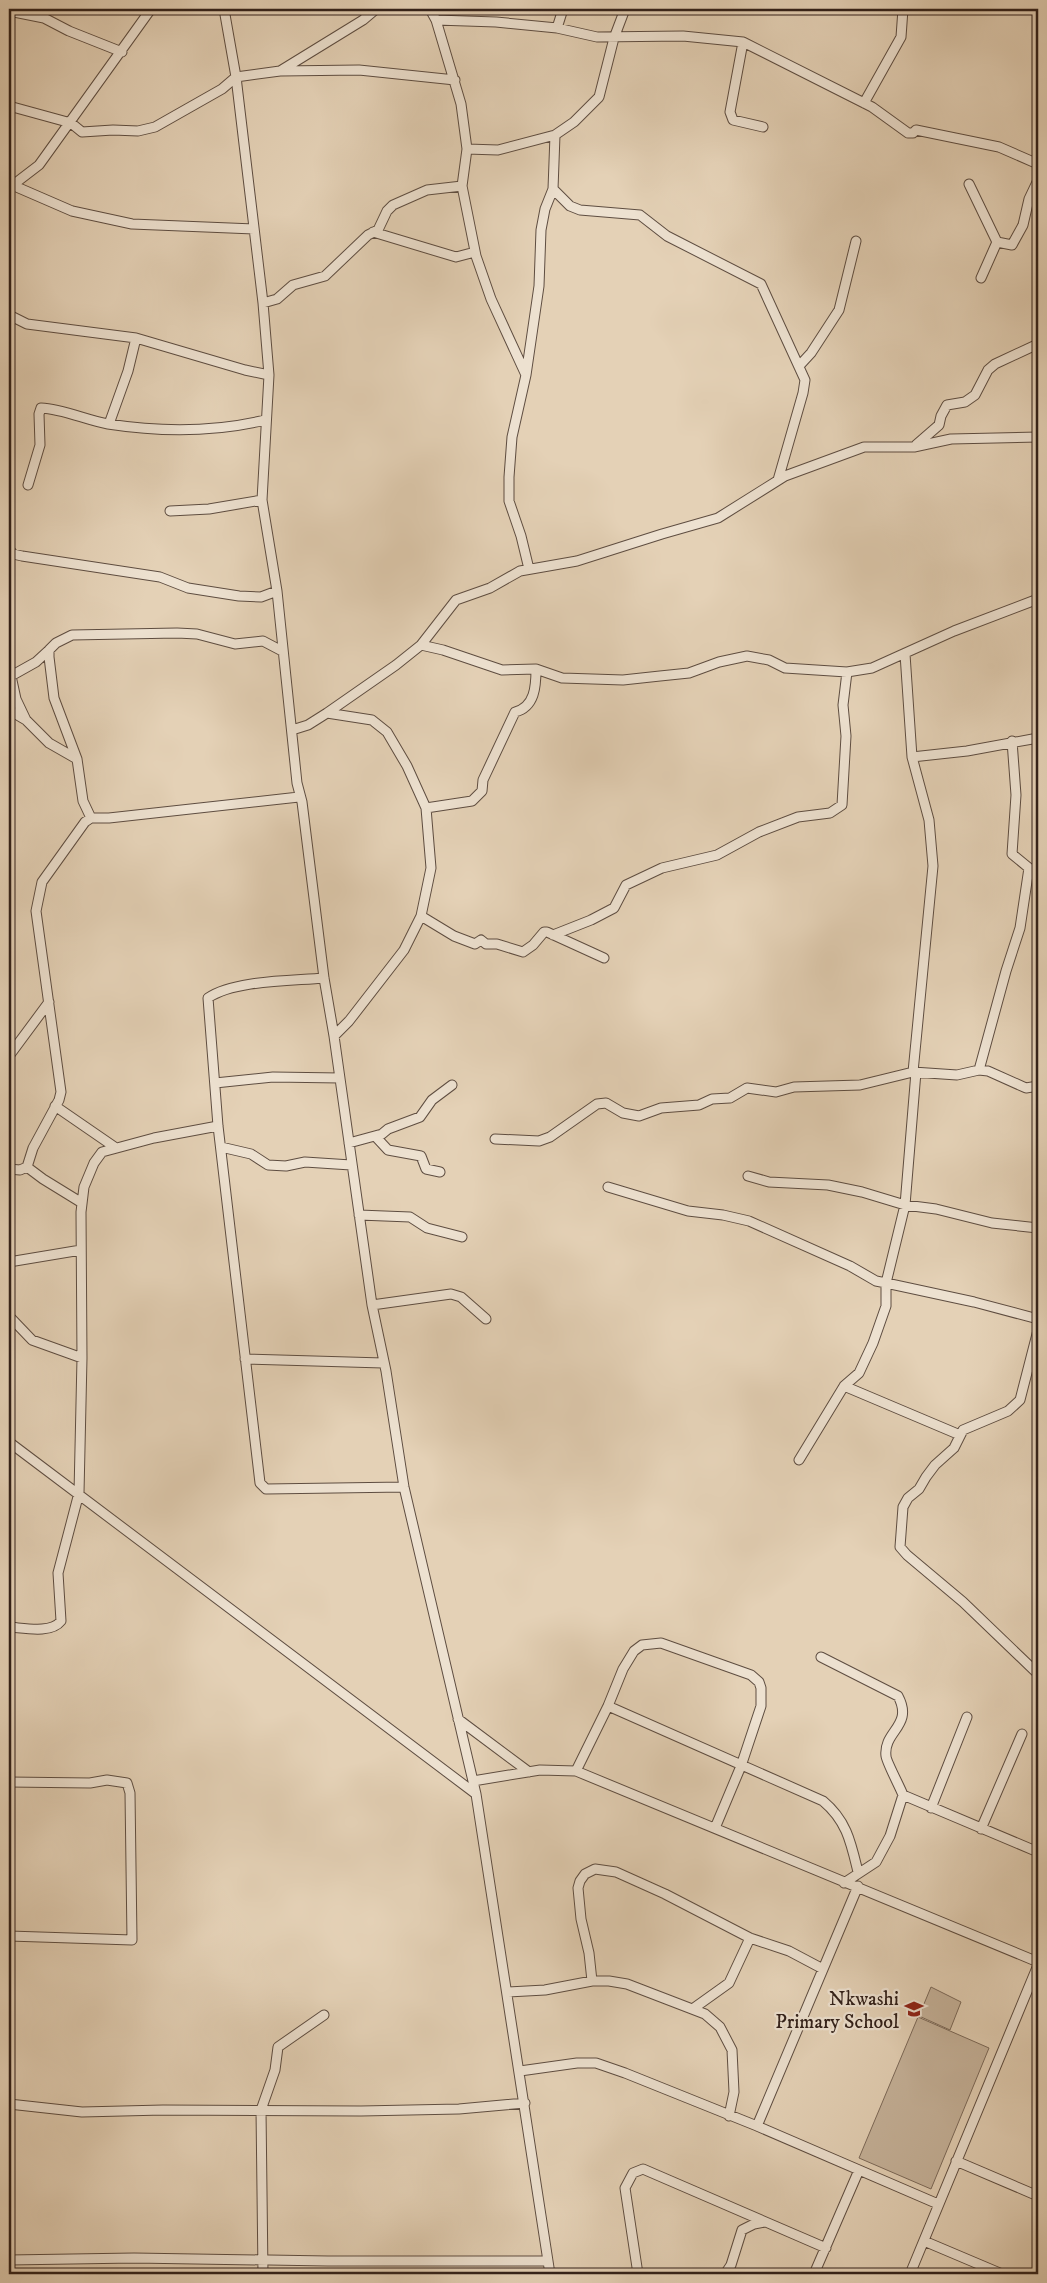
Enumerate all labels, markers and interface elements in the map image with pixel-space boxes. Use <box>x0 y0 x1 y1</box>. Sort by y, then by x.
place label: Nkwashi Primary School <box>775 1987 899 2035</box>
school or university icon: Nkwashi Primary School <box>903 1998 925 2020</box>

